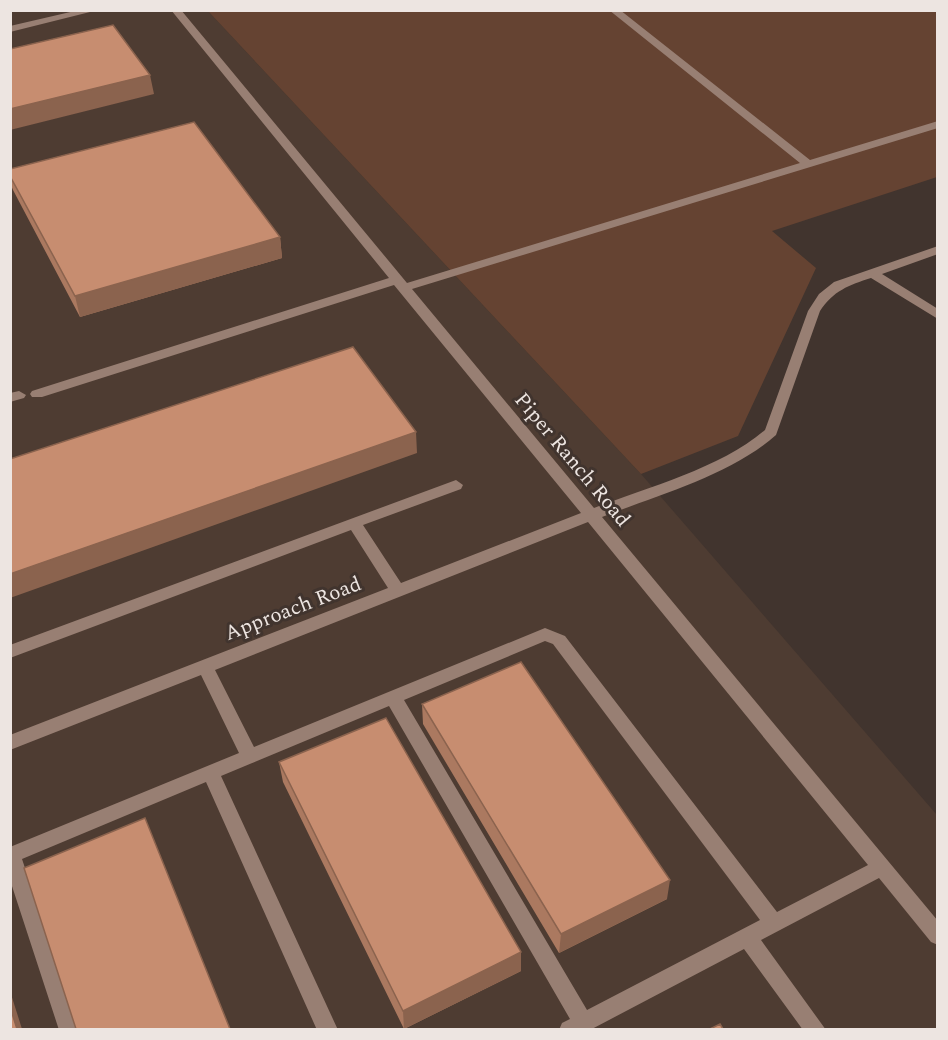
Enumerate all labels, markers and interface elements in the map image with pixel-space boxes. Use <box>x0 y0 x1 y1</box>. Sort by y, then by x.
street label: Piper Ranch Road <box>506 386 638 534</box>
street label: Approach Road <box>220 568 366 650</box>

